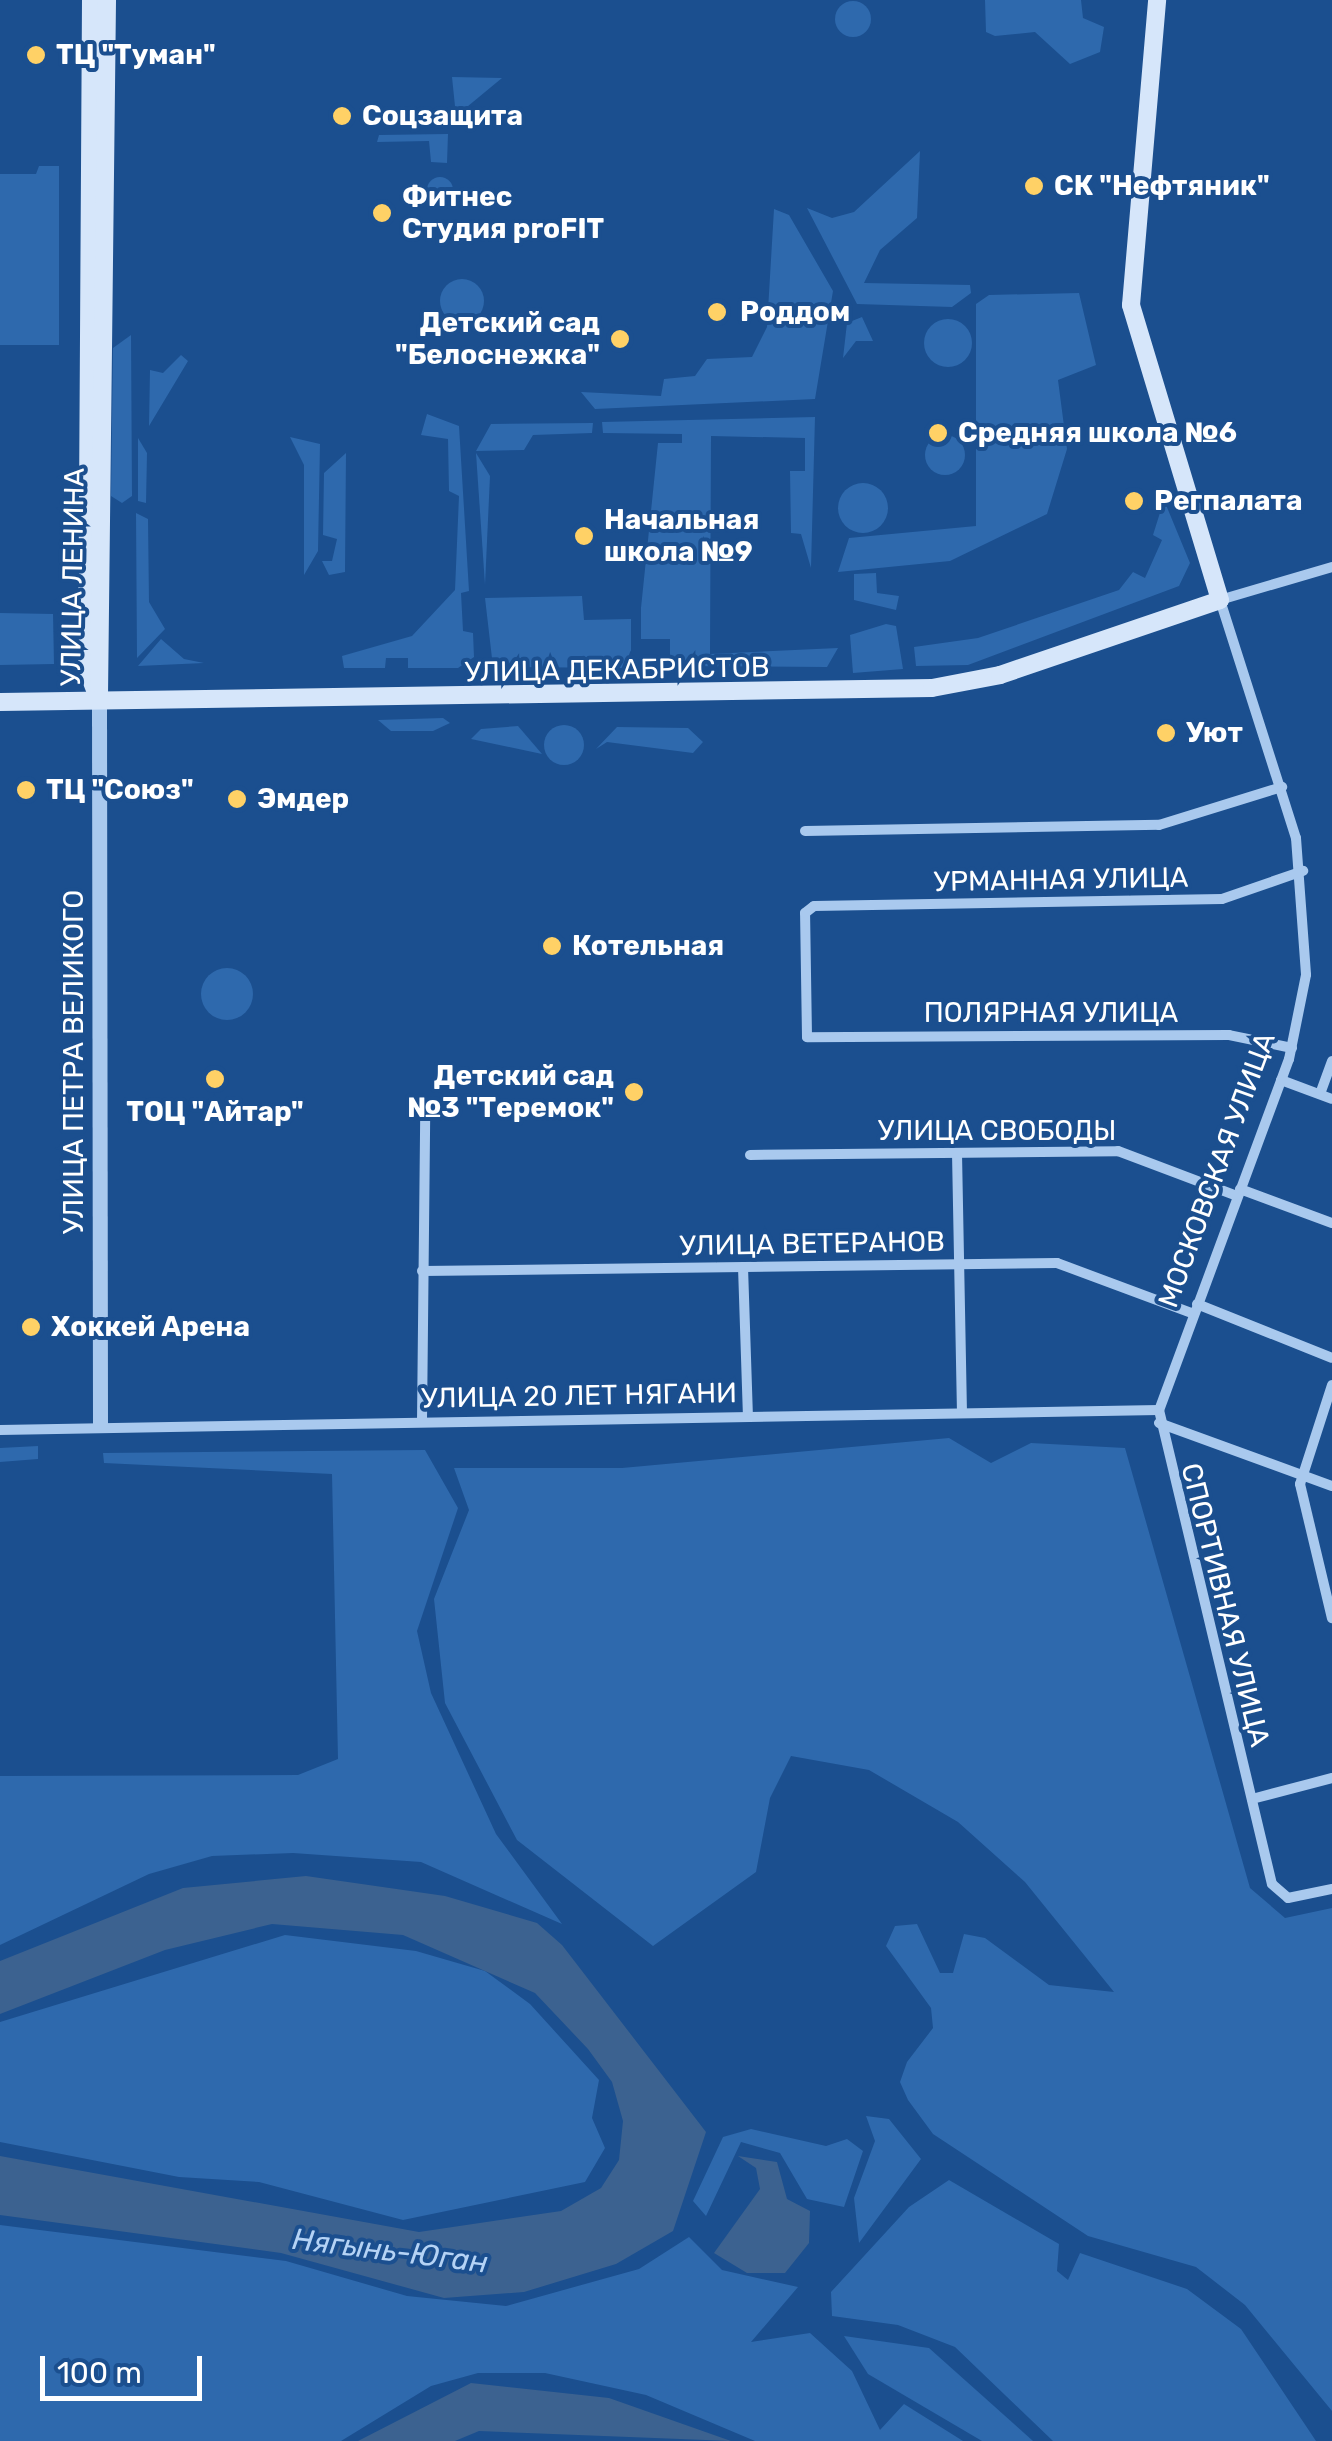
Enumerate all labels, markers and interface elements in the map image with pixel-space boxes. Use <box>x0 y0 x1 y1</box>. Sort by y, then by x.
place label: ТЦ "Туман" <box>56 38 216 72</box>
marker: ТЦ "Туман" <box>25 44 47 66</box>
place label: Соцзащита <box>362 99 523 133</box>
marker: Соцзащита <box>331 105 353 127</box>
place label: СК "Нефтяник" <box>1054 169 1270 203</box>
marker: СК "Нефтяник" <box>1023 175 1045 197</box>
place label: Фитнес Студия proFIT <box>402 180 604 246</box>
marker: Фитнес Студия proFIT <box>371 202 393 224</box>
place label: Роддом <box>740 295 850 329</box>
marker: Роддом <box>704 299 730 325</box>
place label: Детский сад "Белоснежка" <box>395 306 600 372</box>
marker: Детский сад "Белоснежка" <box>609 328 631 350</box>
place label: Средняя школа №6 <box>958 416 1237 450</box>
marker: Средняя школа №6 <box>927 422 949 444</box>
street label: УЛИЦА ЛЕНИНА <box>54 467 92 687</box>
place label: Регпалата <box>1154 484 1302 518</box>
marker: Регпалата <box>1123 490 1145 512</box>
place label: Начальная школа №9 <box>604 503 759 569</box>
marker: Начальная школа №9 <box>573 525 595 547</box>
street label: УЛИЦА ДЕКАБРИСТОВ <box>464 651 770 689</box>
place label: Уют <box>1186 716 1243 750</box>
marker: Уют <box>1155 722 1177 744</box>
place label: ТЦ "Союз" <box>46 773 194 807</box>
marker: ТЦ "Союз" <box>15 779 37 801</box>
place label: Эмдер <box>257 782 349 816</box>
marker: Эмдер <box>226 788 248 810</box>
street label: УРМАННАЯ УЛИЦА <box>933 861 1189 899</box>
street label: УЛИЦА ПЕТРА ВЕЛИКОГО <box>57 890 91 1234</box>
place label: Котельная <box>572 929 724 963</box>
marker: Котельная <box>541 935 563 957</box>
street label: ПОЛЯРНАЯ УЛИЦА <box>924 996 1178 1030</box>
street label: МОСКОВСКАЯ УЛИЦА <box>1152 1028 1282 1312</box>
place label: Детский сад №3 "Теремок" <box>407 1059 614 1125</box>
marker: ТОЦ "Айтар" <box>204 1068 226 1090</box>
marker: Детский сад №3 "Теремок" <box>623 1081 645 1103</box>
place label: ТОЦ "Айтар" <box>126 1095 304 1129</box>
street label: УЛИЦА СВОБОДЫ <box>878 1114 1116 1148</box>
street label: УЛИЦА ВЕТЕРАНОВ <box>679 1225 945 1263</box>
place label: Хоккей Арена <box>51 1310 250 1344</box>
marker: Хоккей Арена <box>20 1316 42 1338</box>
street label: УЛИЦА 20 ЛЕТ НЯГАНИ <box>421 1376 737 1416</box>
street label: СПОРТИВНАЯ УЛИЦА <box>1174 1460 1276 1750</box>
water label: Нягынь-Юган <box>290 2221 490 2281</box>
scale bar <box>45 2336 208 2398</box>
text: 100 m <box>57 2355 142 2391</box>

